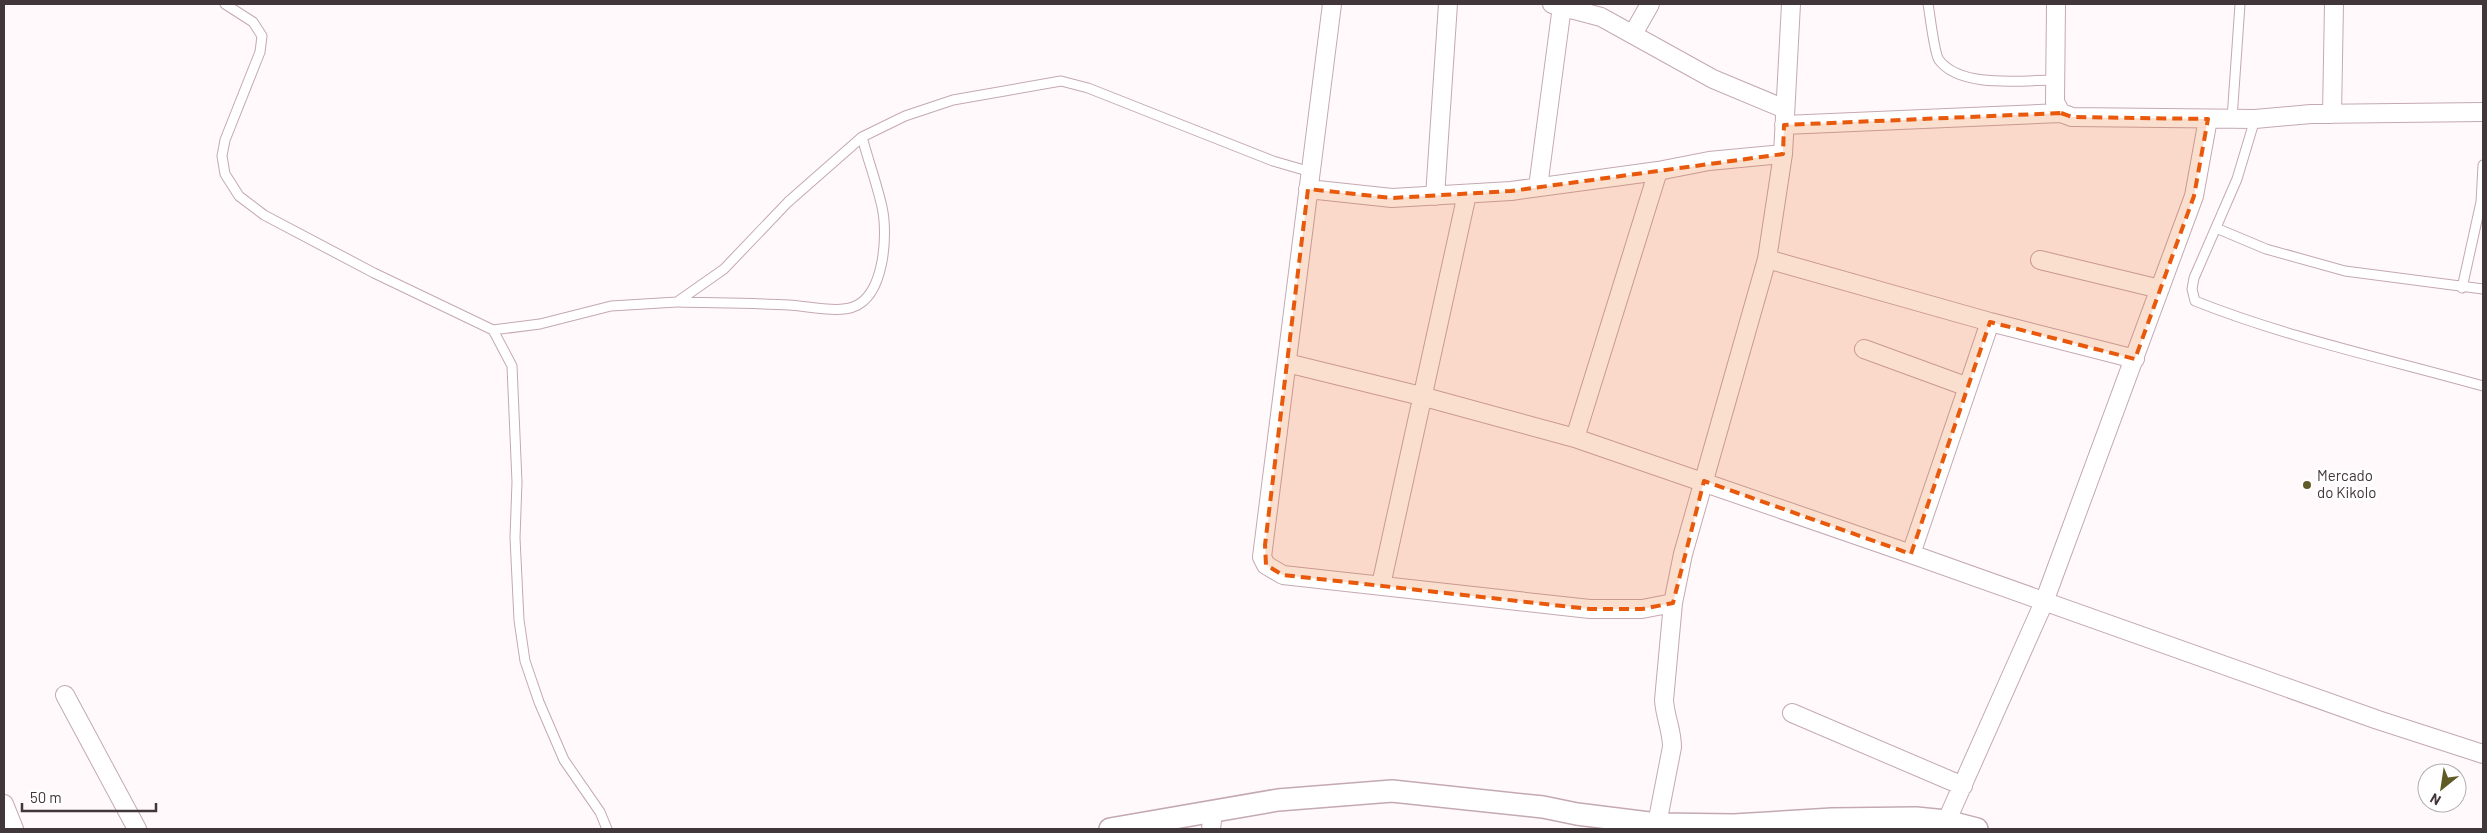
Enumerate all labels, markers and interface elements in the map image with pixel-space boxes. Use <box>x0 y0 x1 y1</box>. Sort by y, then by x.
place label: Mercado do Kikolo <box>2317 466 2376 501</box>
marker: Mercado do Kikolo <box>2301 479 2313 491</box>
north arrow <box>2417 763 2467 813</box>
scale bar <box>22 780 156 812</box>
text: 50 m <box>30 788 62 806</box>
text: N <box>2427 790 2444 809</box>

